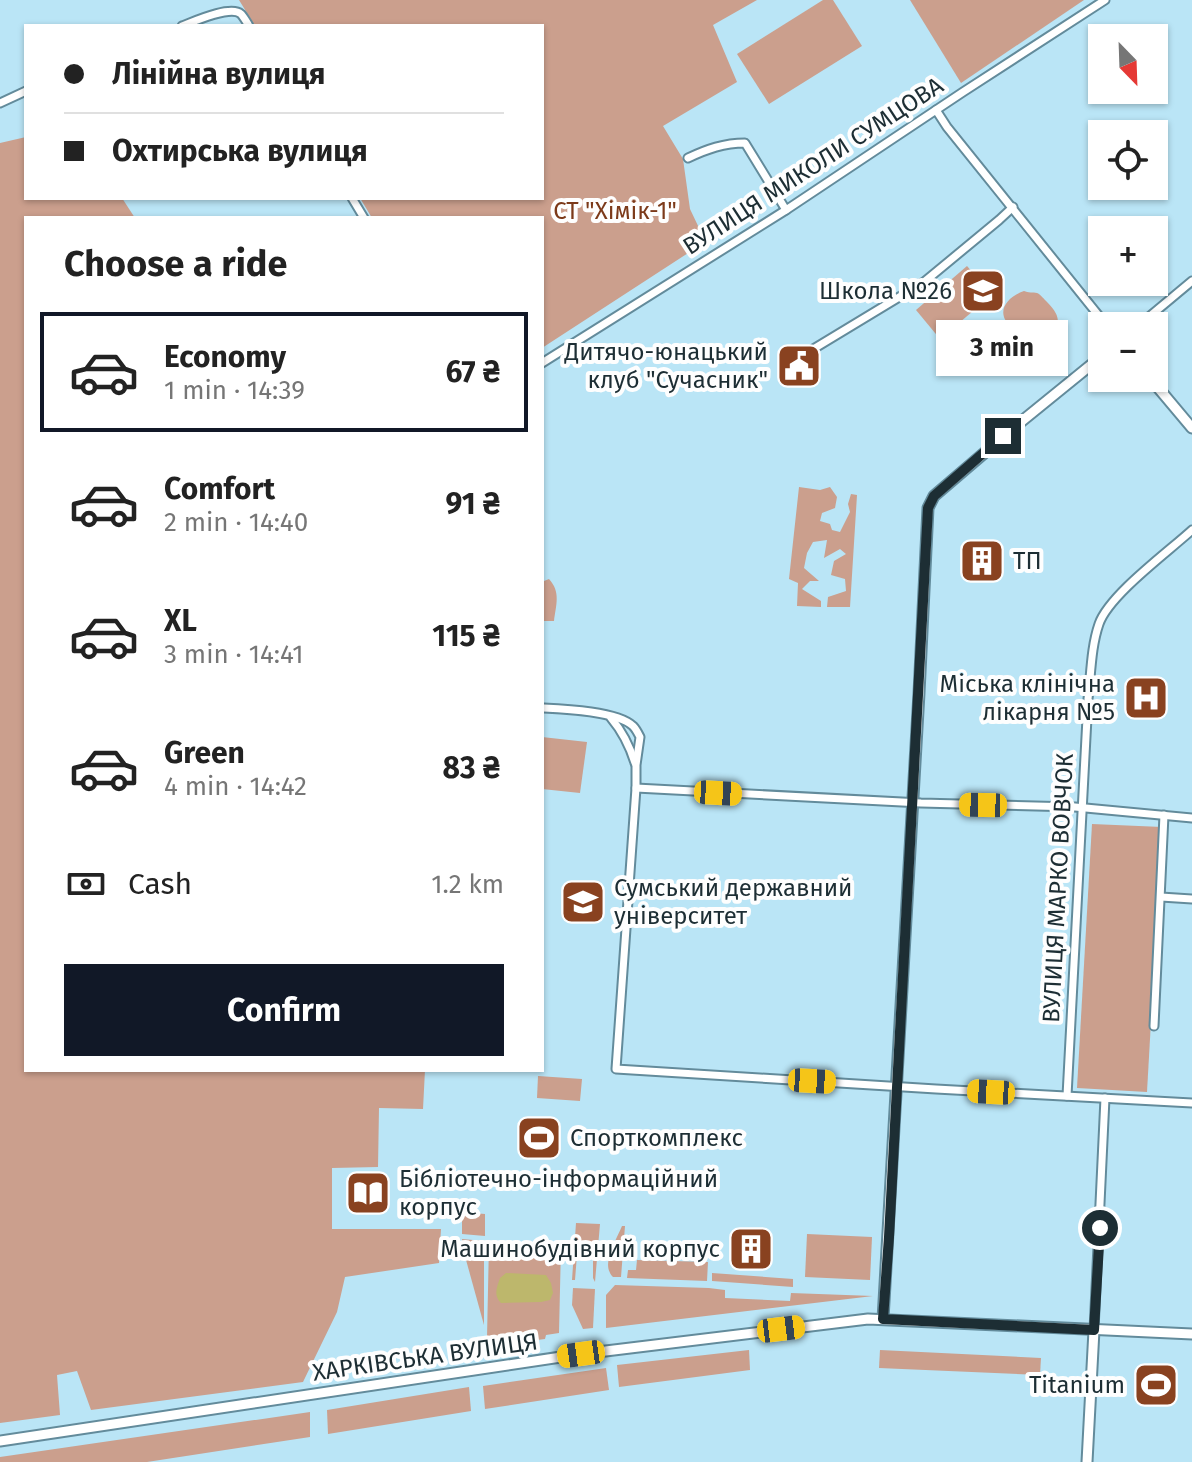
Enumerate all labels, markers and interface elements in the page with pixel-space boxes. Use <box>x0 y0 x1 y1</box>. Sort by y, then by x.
north arrow <box>1088 24 1168 104</box>
map controls <box>1088 24 1168 392</box>
text: Лінійна вулиця <box>112 56 326 92</box>
street label: ВУЛИЦЯ МИКОЛИ СУМЦОВА <box>678 71 948 261</box>
button: locate <box>1088 120 1168 200</box>
text: Охтирська вулиця <box>112 133 368 169</box>
park label: СТ "Хімік-1" <box>553 197 677 225</box>
button: + <box>1088 216 1168 296</box>
text: Choose a ride <box>64 242 287 286</box>
school or university icon: Школа №26 <box>959 267 1007 315</box>
place label: Школа №26 <box>819 277 952 305</box>
button: − <box>1088 312 1168 392</box>
callout: 3 min <box>937 320 1069 376</box>
text: 3 min <box>970 332 1034 363</box>
icon: car <box>68 336 140 408</box>
place label: Дитячо-юнацький клуб "Сучасник" <box>564 338 768 394</box>
text: Economy <box>164 339 286 375</box>
public building icon: Дитячо-юнацький клуб "Сучасник" <box>775 342 823 390</box>
text: 67 ₴ <box>445 354 500 390</box>
text: 1 min · 14:39 <box>164 375 305 406</box>
route end <box>985 418 1021 454</box>
icon: car <box>68 468 140 540</box>
text: Comfort <box>164 471 275 507</box>
text: 91 ₴ <box>446 486 500 522</box>
text: 2 min · 14:40 <box>164 507 308 538</box>
building icon: ТП <box>958 537 1006 585</box>
place label: ТП <box>1013 547 1042 575</box>
icon: car <box>68 600 140 672</box>
text: XL <box>164 603 197 639</box>
text: 115 ₴ <box>432 618 500 654</box>
text: 3 min · 14:41 <box>164 639 304 670</box>
place label: Міська клінічна лікарня №5 <box>940 670 1115 726</box>
hospital icon: Міська клінічна лікарня №5 <box>1122 674 1170 722</box>
icon: car <box>68 732 140 804</box>
text: Green <box>164 735 245 771</box>
text: 83 ₴ <box>443 750 500 786</box>
street label: ВУЛИЦЯ МАРКО ВОВЧОК <box>1037 753 1079 1023</box>
text: 4 min · 14:42 <box>164 771 307 802</box>
car <box>693 780 743 806</box>
car <box>959 793 1007 817</box>
icon: cash <box>64 862 108 906</box>
text: Cash <box>128 866 192 902</box>
text: 1.2 km <box>431 869 504 900</box>
place label: Сумський державний університет <box>614 874 853 930</box>
school or university icon: Сумський державний університет <box>559 878 607 926</box>
button: Confirm <box>64 964 504 1056</box>
car <box>787 1068 837 1094</box>
car <box>966 1079 1016 1105</box>
sports icon: Спорткомплекс <box>515 1114 563 1162</box>
place label: Спорткомплекс <box>570 1124 743 1152</box>
place label: Бібліотечно-інформаційний корпус <box>399 1165 718 1221</box>
library icon: Бібліотечно-інформаційний корпус <box>344 1169 392 1217</box>
route start <box>1082 1210 1118 1246</box>
building icon: Машинобудівний корпус <box>727 1225 775 1273</box>
place label: Машинобудівний корпус <box>440 1235 720 1263</box>
car <box>756 1314 806 1344</box>
street label: ХАРКІВСЬКА ВУЛИЦЯ <box>311 1327 539 1387</box>
car <box>556 1339 606 1369</box>
sports icon: Titanium <box>1132 1361 1180 1409</box>
place label: Titanium <box>1029 1371 1125 1399</box>

